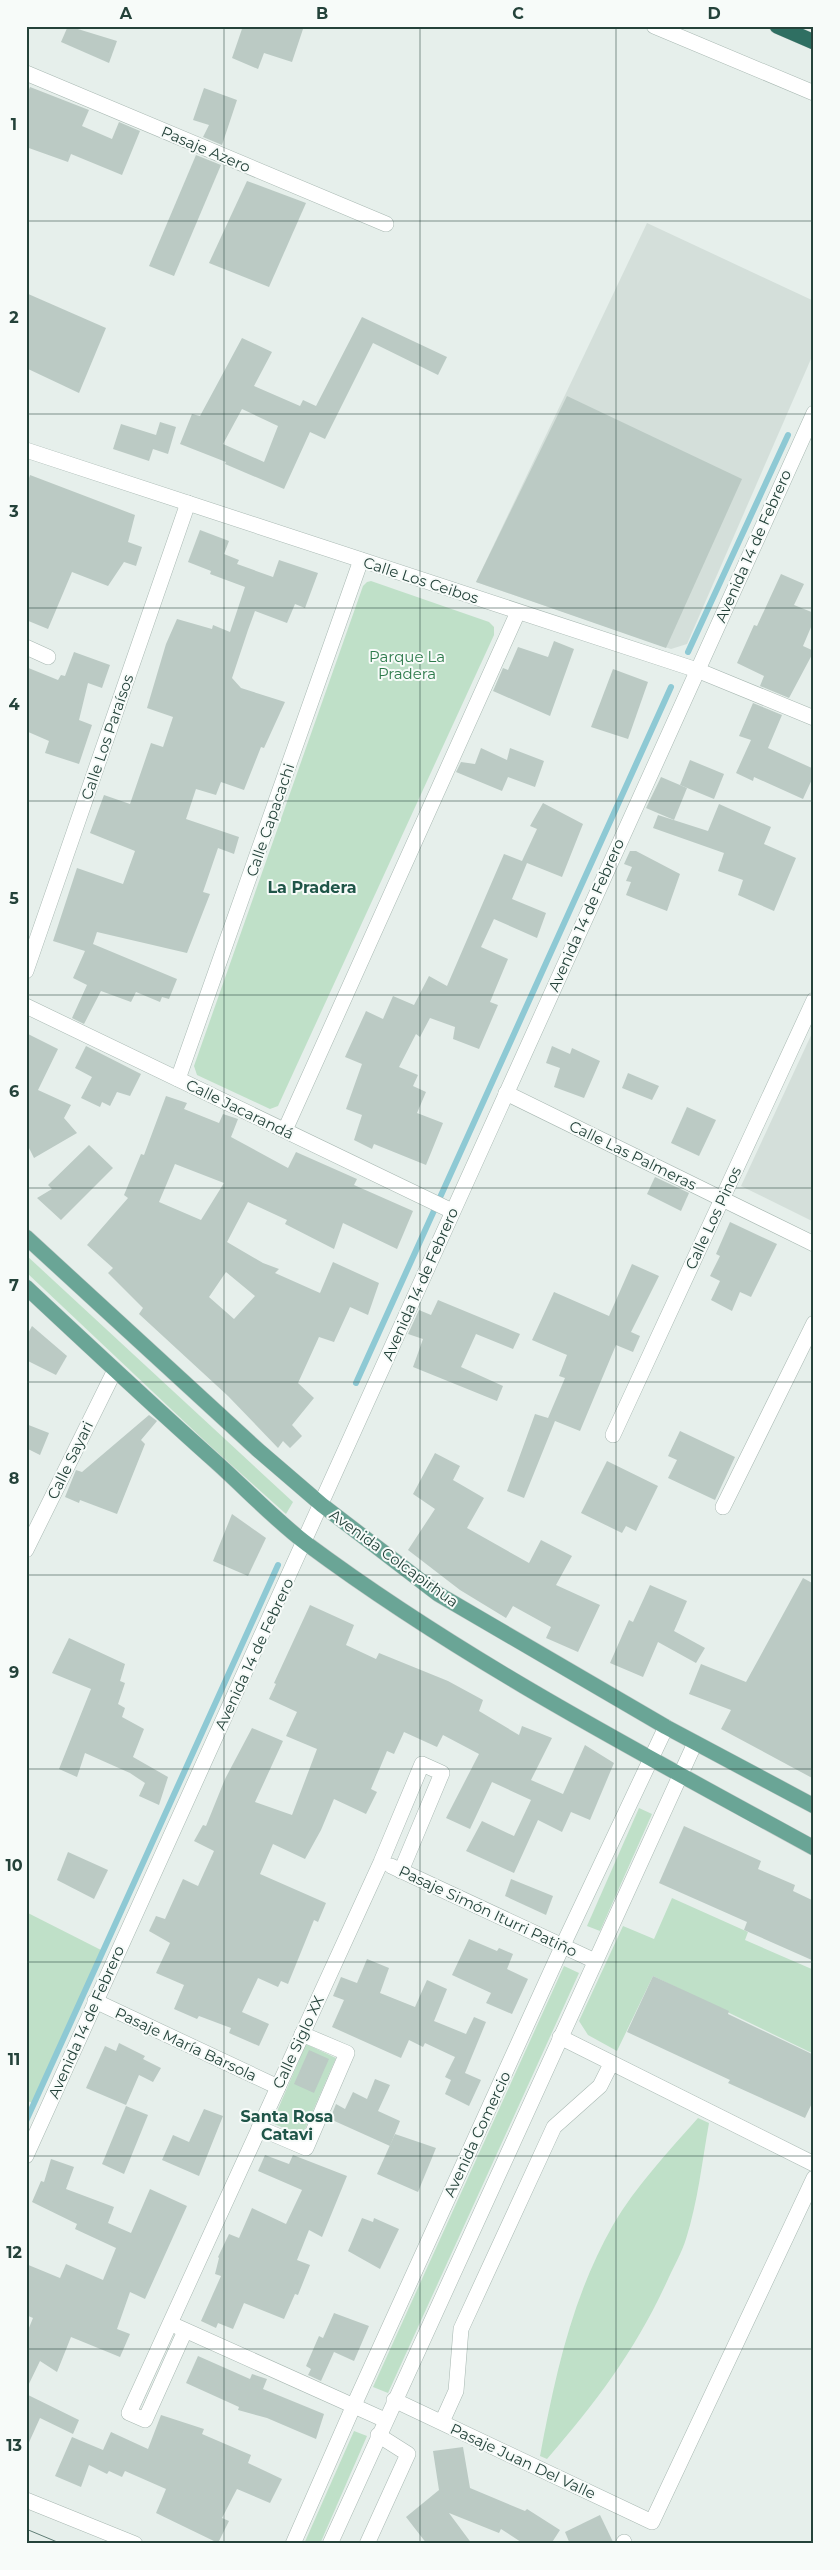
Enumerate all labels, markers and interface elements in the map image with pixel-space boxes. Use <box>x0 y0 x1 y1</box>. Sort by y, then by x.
text: A <box>119 4 133 23</box>
text: B <box>316 4 328 23</box>
text: C <box>512 4 524 23</box>
text: D <box>707 4 721 23</box>
text: 1 <box>11 115 17 134</box>
street label: Pasaje Azero <box>158 122 254 176</box>
text: 2 <box>9 308 19 327</box>
street label: Avenida 14 de Febrero <box>711 467 795 625</box>
text: 3 <box>8 502 19 521</box>
street label: Calle Los Ceibos <box>361 552 481 608</box>
park label: Parque La Pradera <box>369 647 445 683</box>
street label: Calle Los Paraísos <box>77 672 137 802</box>
text: 4 <box>8 695 20 714</box>
street label: Calle Capacachi <box>242 761 298 879</box>
street label: Avenida 14 de Febrero <box>544 836 628 994</box>
district label: La Pradera <box>267 878 357 897</box>
text: 5 <box>9 889 19 908</box>
street label: Calle Jacarandá <box>183 1075 297 1143</box>
text: 6 <box>9 1082 19 1101</box>
street label: Calle Las Palmeras <box>566 1116 700 1194</box>
street label: Calle Los Pinos <box>681 1163 745 1273</box>
street label: Avenida 14 de Febrero <box>378 1205 462 1363</box>
text: 7 <box>9 1276 19 1295</box>
street label: Calle Sayari <box>43 1418 97 1502</box>
text: 8 <box>9 1469 19 1488</box>
street label: Avenida Colcapirhua <box>326 1505 462 1611</box>
street label: Avenida 14 de Febrero <box>210 1575 298 1733</box>
text: 9 <box>9 1663 19 1682</box>
text: 10 <box>5 1856 23 1875</box>
street label: Pasaje Simón Iturri Patiño <box>396 1861 580 1961</box>
street label: Avenida 14 de Febrero <box>44 1943 128 2101</box>
street label: Calle Siglo XX <box>268 1992 328 2092</box>
street label: Pasaje María Barsola <box>112 2003 260 2085</box>
text: 11 <box>8 2050 20 2069</box>
street label: Avenida Comercio <box>439 2068 515 2200</box>
district label: Santa Rosa Catavi <box>241 2107 333 2144</box>
text: 12 <box>6 2243 22 2262</box>
street label: Pasaje Juan Del Valle <box>447 2419 599 2503</box>
text: 13 <box>6 2436 22 2455</box>

